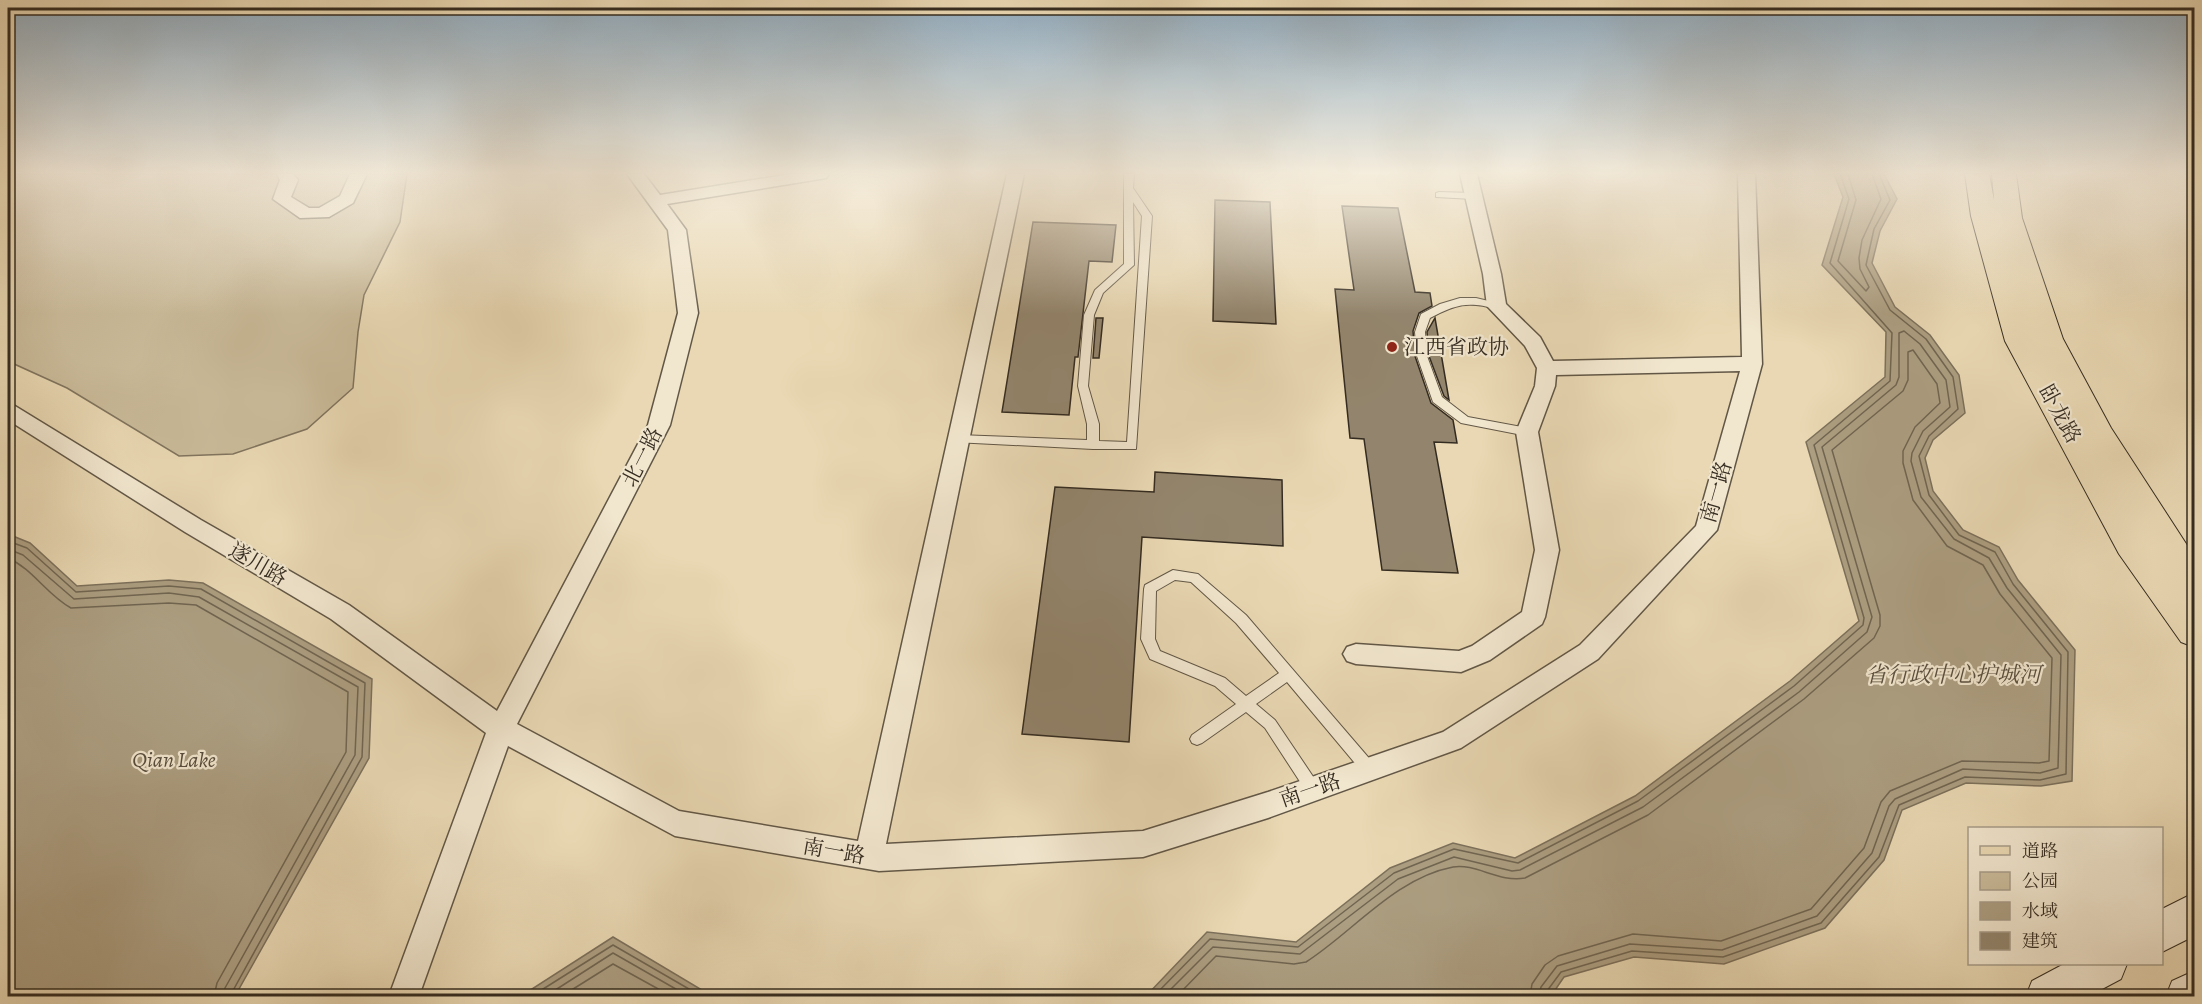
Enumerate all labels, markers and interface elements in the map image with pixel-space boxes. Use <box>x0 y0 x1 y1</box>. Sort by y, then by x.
place label: 江西省政协 <box>1404 333 1509 361</box>
marker: 江西省政协 <box>1385 340 1399 354</box>
street label: 卧龙路 <box>2032 380 2088 448</box>
street label: 北一路 <box>615 423 669 491</box>
street label: 南一路 <box>1694 458 1738 526</box>
street label: 遂川路 <box>224 536 292 592</box>
water label: 省行政中心护城河 <box>1865 660 2045 690</box>
water label: Qian Lake <box>132 745 216 775</box>
street label: 南一路 <box>1276 767 1344 813</box>
legend <box>1968 827 2163 965</box>
street label: 南一路 <box>801 832 867 870</box>
text: 道路 <box>2022 839 2058 863</box>
text: 公园 <box>2022 869 2058 893</box>
text: 水域 <box>2022 899 2058 923</box>
text: 建筑 <box>2022 929 2058 953</box>

